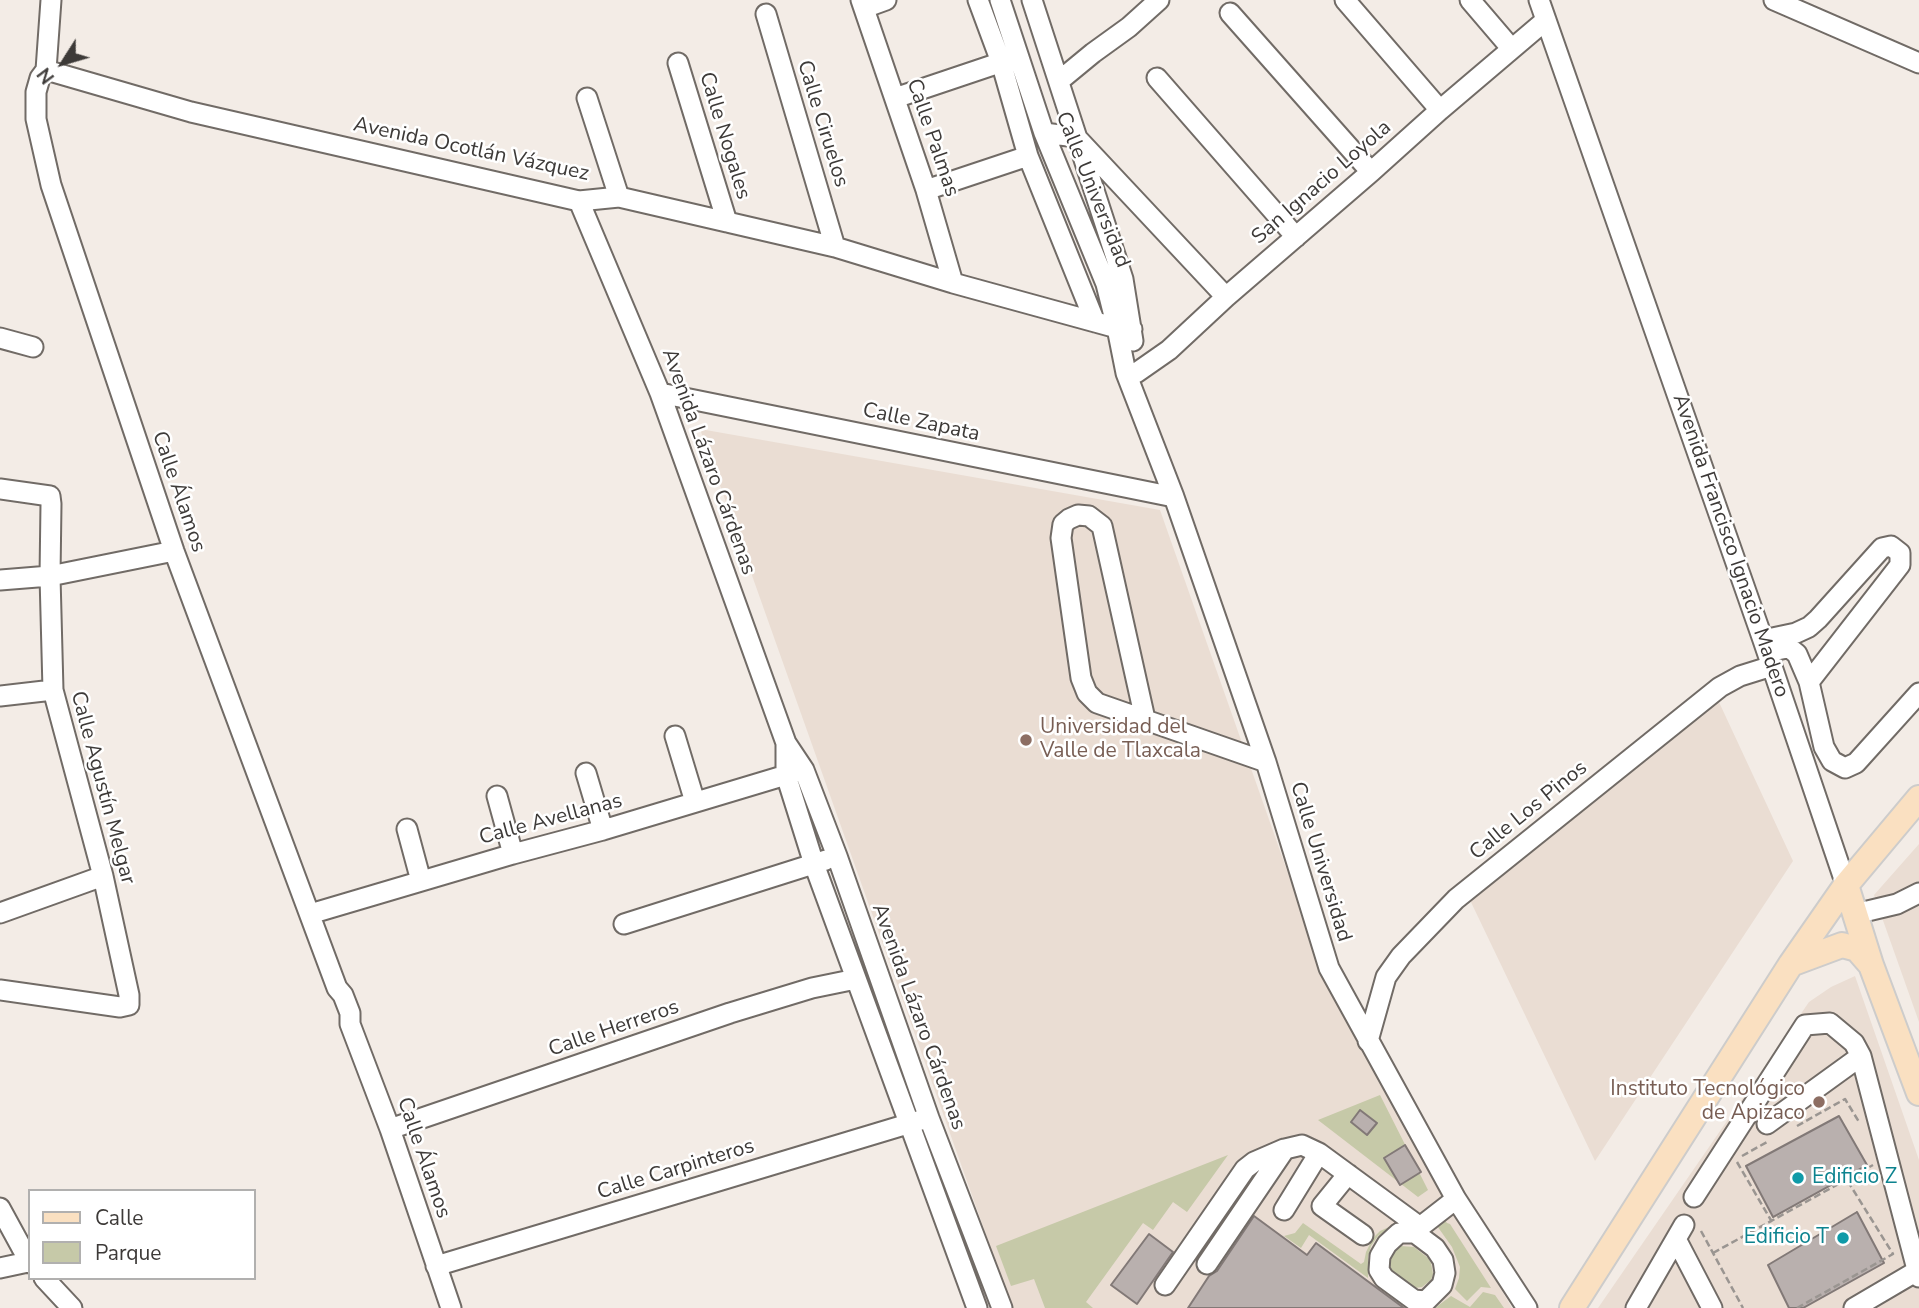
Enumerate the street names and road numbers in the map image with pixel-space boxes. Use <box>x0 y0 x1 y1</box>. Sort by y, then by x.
street label: Calle Ciruelos <box>791 58 853 190</box>
street label: Calle Nogales <box>693 69 755 203</box>
street label: Calle Palmas <box>900 76 964 200</box>
street label: Calle Universidad <box>1049 108 1135 272</box>
street label: Avenida Ocotlán Vázquez <box>351 113 591 187</box>
street label: San Ignacio Loyola <box>1247 116 1397 250</box>
street label: Avenida Lázaro Cárdenas <box>655 346 761 578</box>
street label: Avenida Francisco Ignacio Madero <box>1666 391 1794 701</box>
street label: Calle Zapata <box>860 398 982 448</box>
street label: Calle Álamos <box>146 428 210 556</box>
street label: Calle Agustín Melgar <box>64 689 140 887</box>
street label: Calle Los Pinos <box>1465 756 1593 866</box>
street label: Calle Universidad <box>1284 779 1356 945</box>
street label: Calle Avellanas <box>477 789 625 851</box>
street label: Avenida Lázaro Cárdenas <box>865 901 971 1133</box>
street label: Calle Herreros <box>546 995 682 1063</box>
street label: Calle Álamos <box>391 1094 455 1222</box>
street label: Calle Carpinteros <box>594 1134 758 1206</box>

